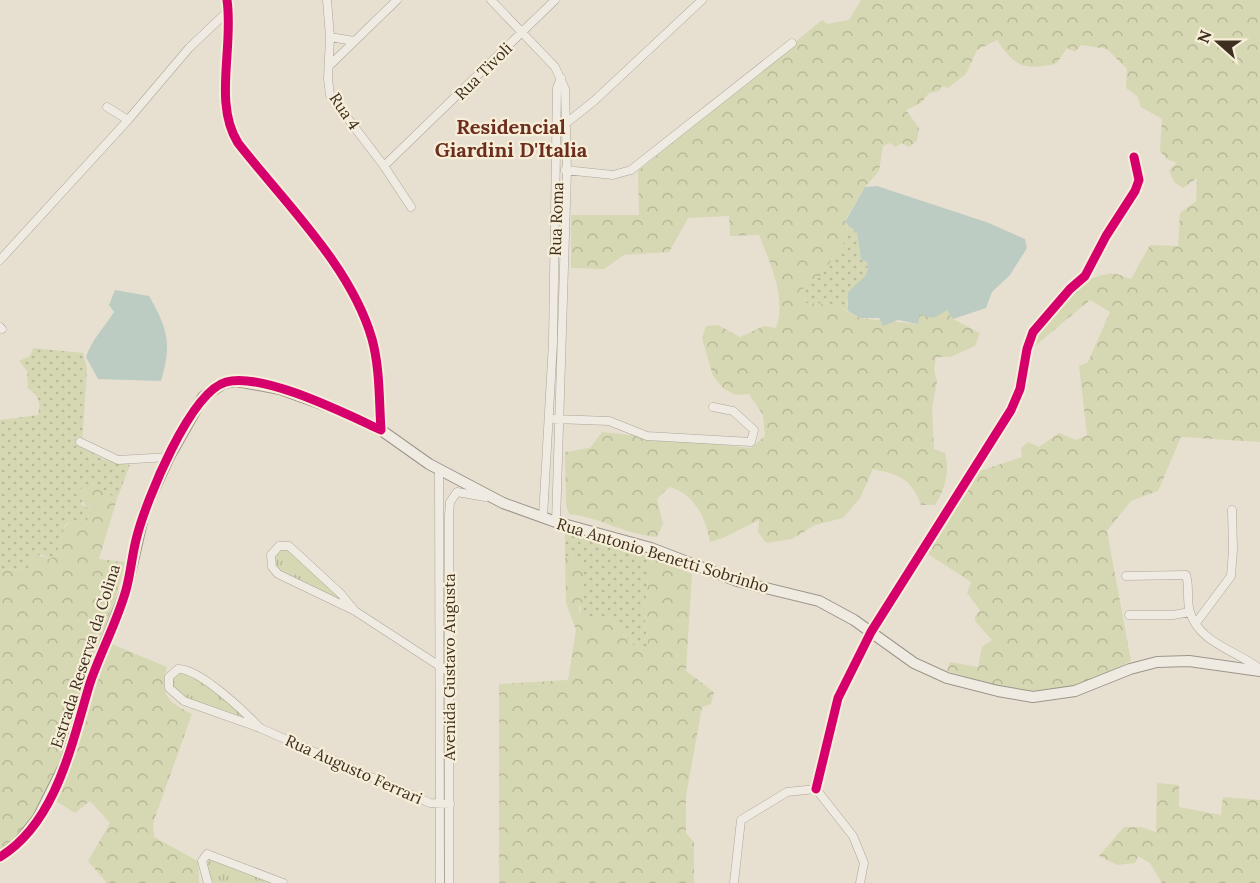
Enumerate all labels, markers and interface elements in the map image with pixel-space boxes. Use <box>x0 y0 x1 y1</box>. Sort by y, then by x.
north arrow <box>1188 12 1248 72</box>
text: N <box>1192 27 1216 46</box>
street label: Rua Tivoli <box>450 38 516 104</box>
street label: Rua 4 <box>325 89 365 134</box>
district label: Residencial Giardini D'Italia <box>435 114 588 162</box>
street label: Rua Roma <box>545 182 567 256</box>
street label: Rua Antonio Benetti Sobrinho <box>554 513 772 597</box>
street label: Estrada Reserva da Colina <box>46 562 124 750</box>
street label: Avenida Gustavo Augusta <box>439 573 459 762</box>
street label: Rua Augusto Ferrari <box>282 730 426 808</box>

